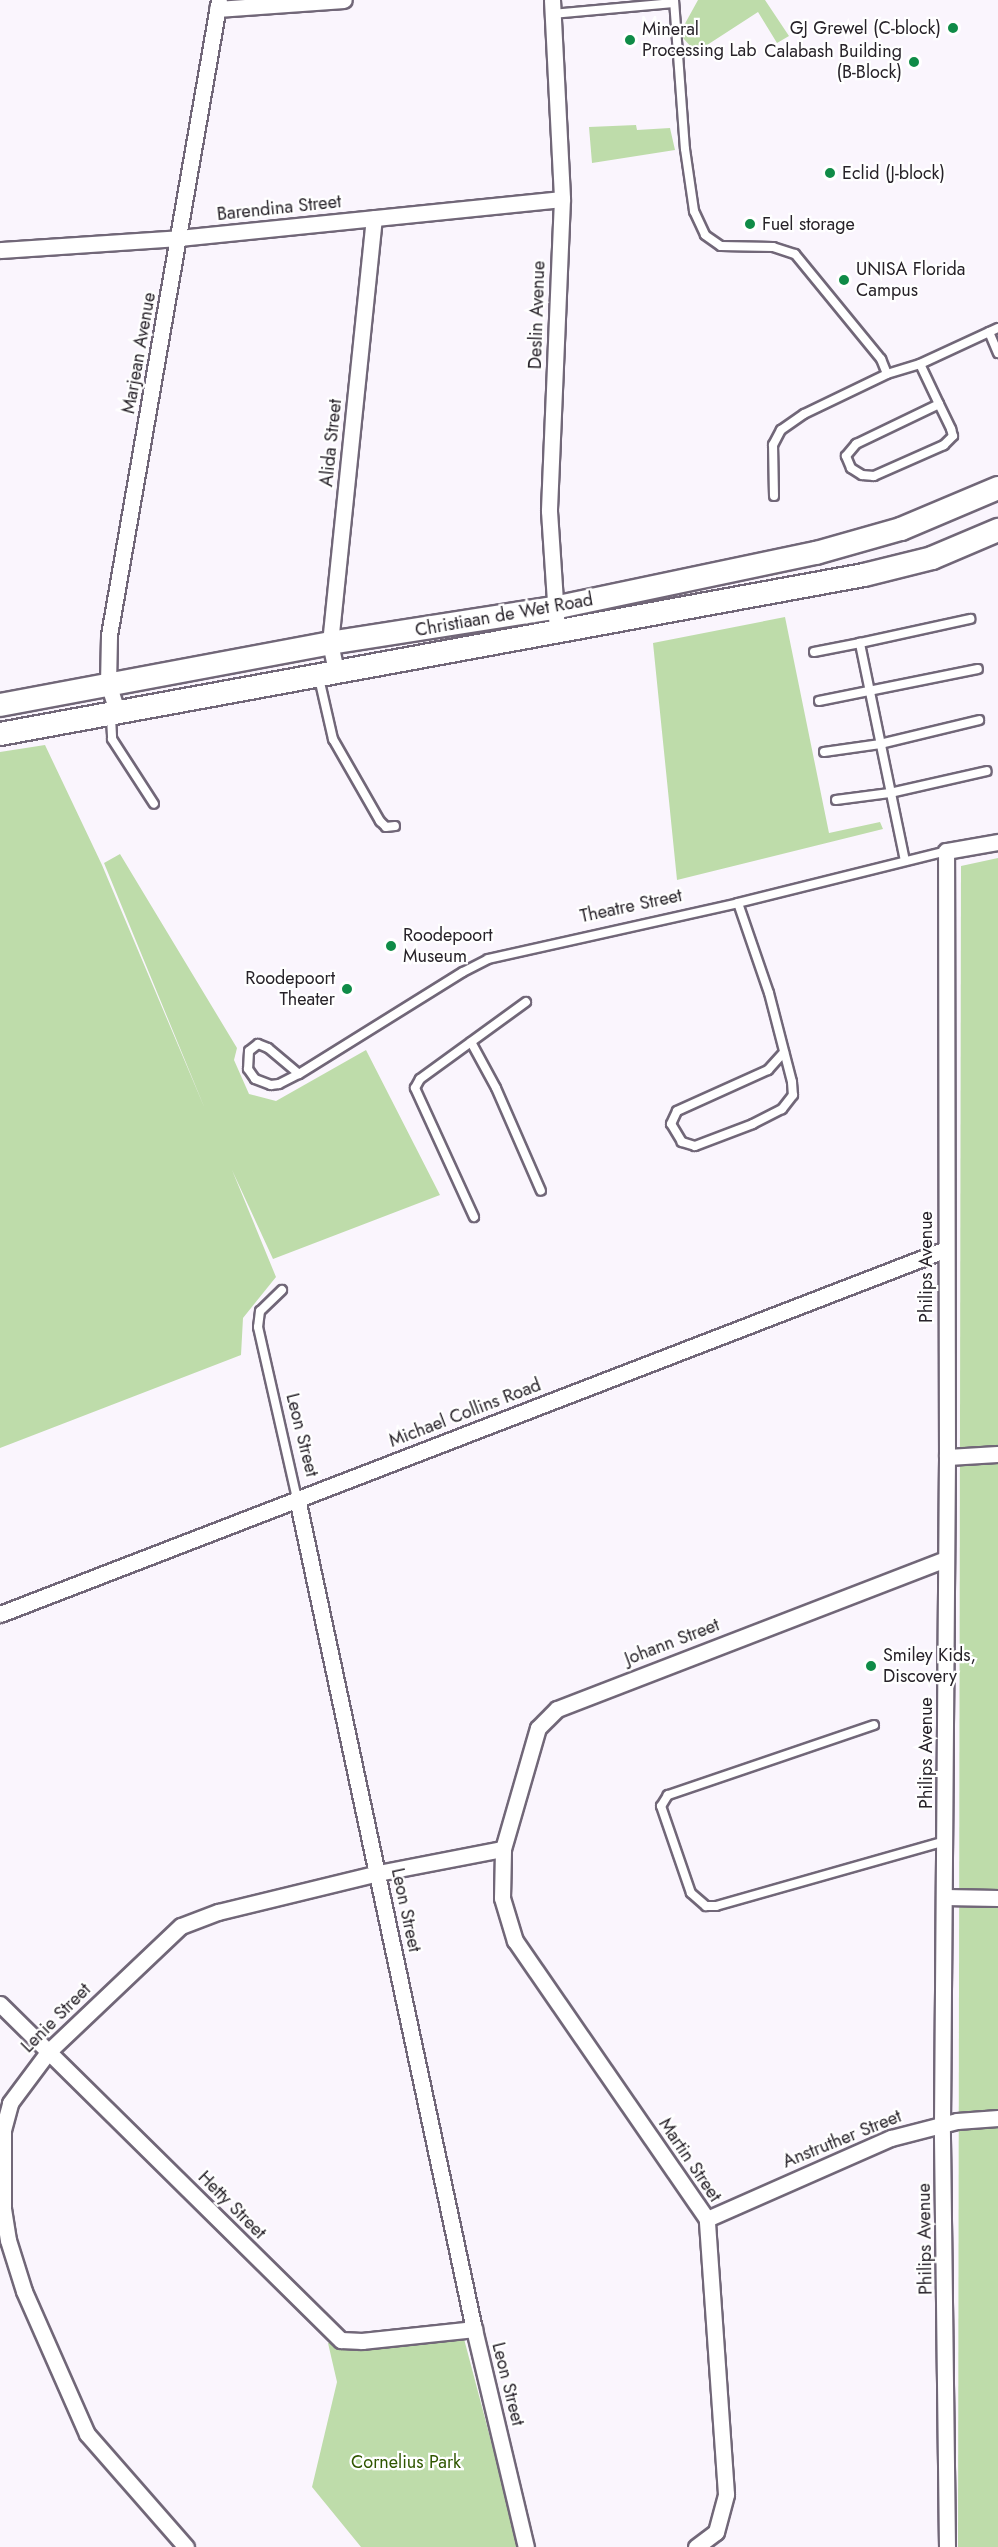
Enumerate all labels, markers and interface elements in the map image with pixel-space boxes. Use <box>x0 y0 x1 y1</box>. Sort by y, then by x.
place label: GJ Grewel (C-block) <box>790 17 941 39</box>
place label: Mineral Processing Lab <box>642 19 756 62</box>
marker: GJ Grewel (C-block) <box>946 21 960 35</box>
marker: Mineral Processing Lab <box>623 33 637 47</box>
place label: Calabash Building (B-Block) <box>764 41 902 84</box>
marker: Calabash Building (B-Block) <box>907 55 921 69</box>
place label: Eclid (J-block) <box>842 162 945 184</box>
marker: Eclid (J-block) <box>823 166 837 180</box>
street label: Barendina Street <box>216 191 342 225</box>
place label: Fuel storage <box>762 213 855 235</box>
marker: Fuel storage <box>743 217 757 231</box>
place label: UNISA Florida Campus <box>856 259 966 302</box>
street label: Deslin Avenue <box>524 260 550 370</box>
marker: UNISA Florida Campus <box>837 273 851 287</box>
street label: Marjean Avenue <box>118 291 160 415</box>
street label: Alida Street <box>316 398 346 488</box>
street label: Christiaan de Wet Road <box>413 589 595 641</box>
street label: Theatre Street <box>578 885 684 927</box>
place label: Roodepoort Museum <box>403 925 493 968</box>
marker: Roodepoort Museum <box>384 939 398 953</box>
place label: Roodepoort Theater <box>245 968 335 1010</box>
marker: Roodepoort Theater <box>340 982 354 996</box>
street label: Philips Avenue <box>915 1211 937 1323</box>
street label: Michael Collins Road <box>386 1374 544 1452</box>
street label: Leon Street <box>281 1391 323 1479</box>
street label: Johann Street <box>622 1614 722 1670</box>
place label: Smiley Kids, Discovery <box>883 1645 976 1688</box>
marker: Smiley Kids, Discovery <box>864 1659 878 1673</box>
street label: Philips Avenue <box>915 1697 937 1809</box>
street label: Leon Street <box>387 1866 425 1954</box>
street label: Lenie Street <box>17 1979 95 2057</box>
street label: Anstruther Street <box>779 2105 905 2173</box>
street label: Martin Street <box>654 2114 726 2206</box>
street label: Hetty Street <box>194 2167 270 2243</box>
street label: Philips Avenue <box>913 2183 937 2295</box>
street label: Leon Street <box>487 2340 529 2428</box>
park label: Cornelius Park <box>351 2451 461 2473</box>

